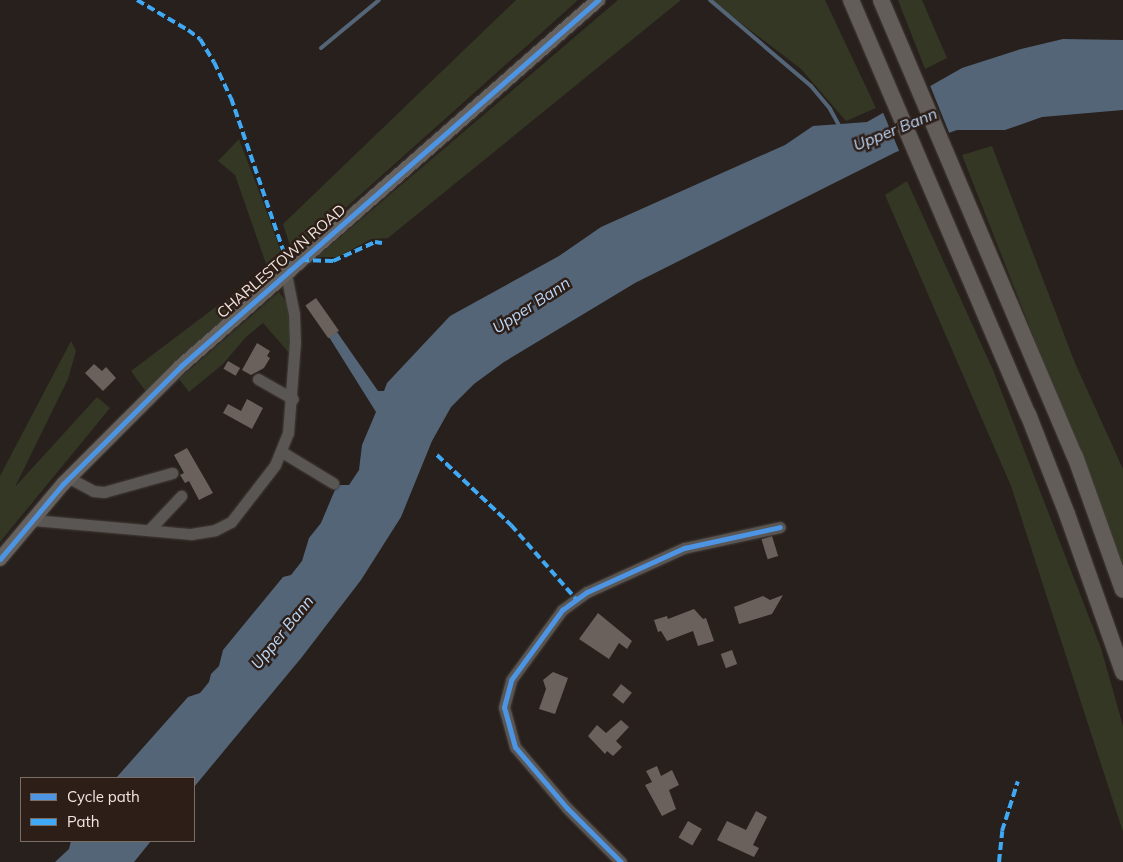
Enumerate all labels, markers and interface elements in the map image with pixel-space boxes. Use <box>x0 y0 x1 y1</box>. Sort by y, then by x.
water label: Upper Bann <box>850 103 940 155</box>
street label: CHARLESTOWN ROAD <box>213 200 349 322</box>
water label: Upper Bann <box>489 273 573 337</box>
water label: Upper Bann <box>247 591 317 673</box>
legend <box>20 777 195 842</box>
text: Cycle path <box>67 787 140 806</box>
text: Path <box>67 812 99 831</box>

